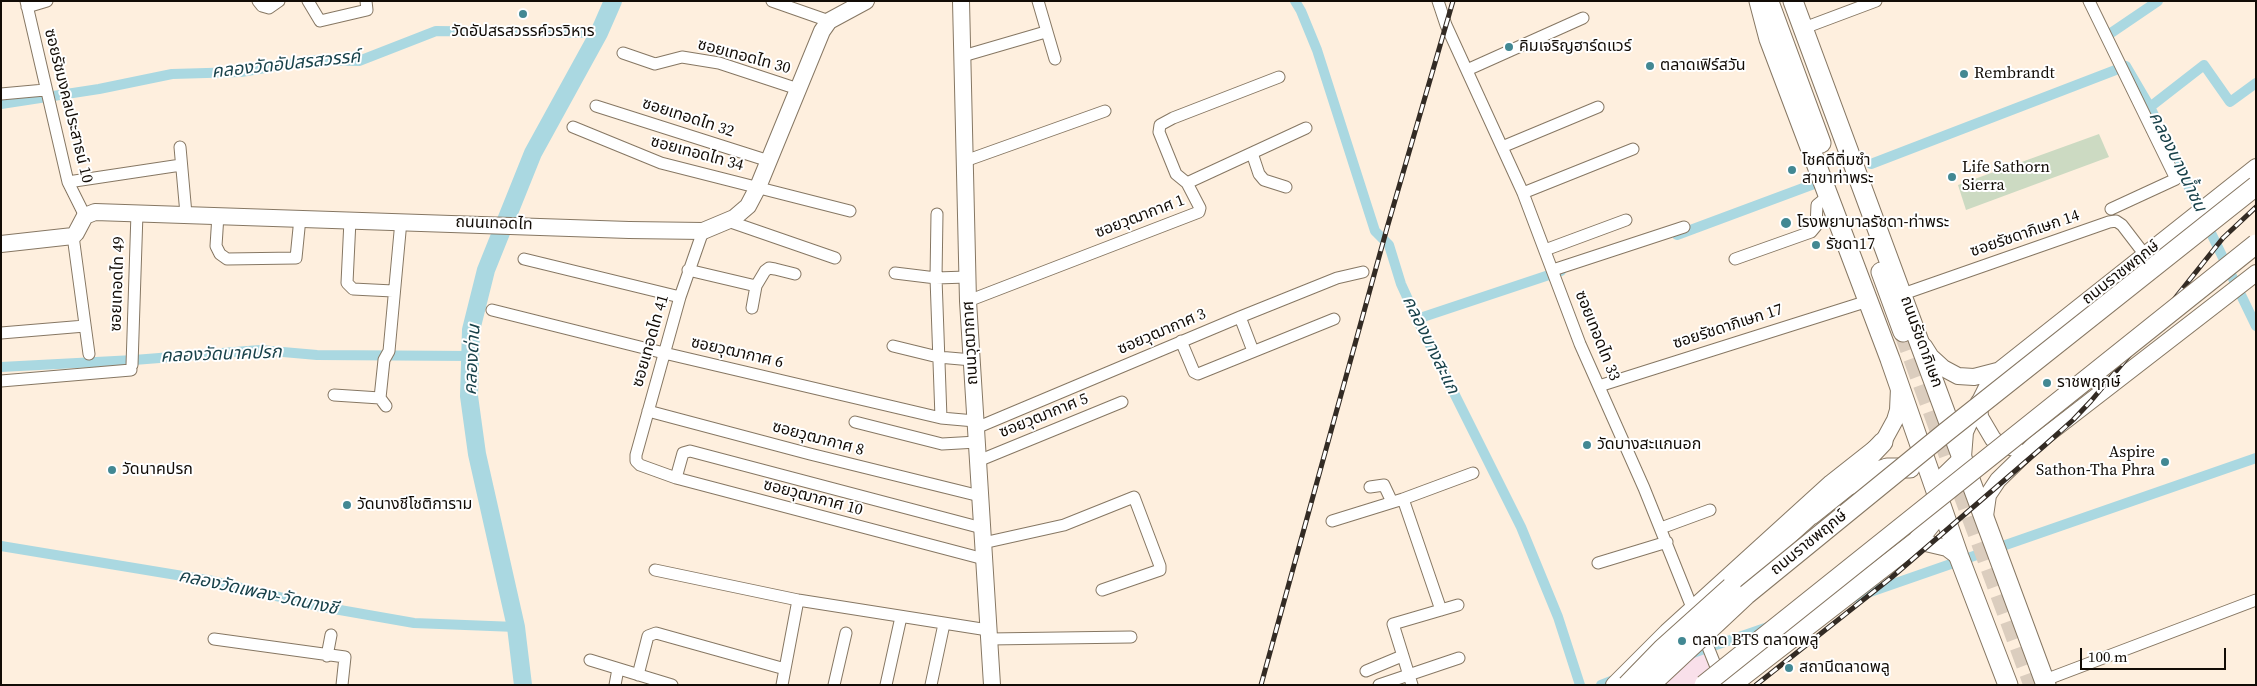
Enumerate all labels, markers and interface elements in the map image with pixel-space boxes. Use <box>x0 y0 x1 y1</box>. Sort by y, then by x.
marker: วัดอัปสรสวรรค์วรวิหาร <box>517 8 529 20</box>
place label: วัดอัปสรสวรรค์วรวิหาร <box>451 22 595 42</box>
street label: ซอยรัชมงคลประสาธน์ 10 <box>40 27 96 185</box>
street label: ซอยเทอดไท 30 <box>695 35 793 79</box>
place label: คิมเจริญฮาร์ดแวร์ <box>1519 37 1631 57</box>
marker: คิมเจริญฮาร์ดแวร์ <box>1503 41 1515 53</box>
water label: คลองวัดอัปสรสวรรค์ <box>211 46 361 84</box>
place label: ตลาดเฟิร์สวัน <box>1660 56 1746 76</box>
marker: ตลาดเฟิร์สวัน <box>1644 60 1656 72</box>
place label: Rembrandt <box>1974 64 2055 84</box>
marker: Rembrandt <box>1958 68 1970 80</box>
street label: ซอยเทอดไท 32 <box>640 94 736 142</box>
water label: คลองบางน้ำชน <box>2144 109 2210 215</box>
street label: ซอยเทอดไท 34 <box>648 132 746 176</box>
place label: โชคดีติ่มซำ สาขาท่าพระ <box>1802 151 1873 189</box>
place label: Life Sathorn Sierra <box>1962 158 2050 196</box>
marker: โชคดีติ่มซำ สาขาท่าพระ <box>1786 164 1798 176</box>
marker: Life Sathorn Sierra <box>1946 171 1958 183</box>
street label: ซอยวุฒากาศ 1 <box>1093 191 1187 243</box>
street label: ซอยรัชดาภิเษก 14 <box>1968 206 2082 262</box>
street label: ถนนเทอดไท <box>455 213 533 235</box>
place label: โรงพยาบาลรัชดา-ท่าพระ <box>1797 213 1949 233</box>
marker: โรงพยาบาลรัชดา-ท่าพระ <box>1779 216 1793 230</box>
place label: รัชดา17 <box>1826 235 1875 255</box>
street label: ซอยเทอดไท 49 <box>107 236 129 332</box>
street label: ถนนราชพฤกษ์ <box>2078 237 2164 309</box>
marker: รัชดา17 <box>1810 239 1822 251</box>
street label: ซอยเทอดไท 33 <box>1570 288 1624 384</box>
street label: ซอยเทอดไท 41 <box>629 292 673 390</box>
water label: คลองบางสะแก <box>1397 292 1463 398</box>
street label: ถนนรัชดาภิเษก <box>1896 293 1946 391</box>
street label: ถนนวุฒากาศ <box>959 300 983 386</box>
street label: ซอยรัชดาภิเษก 17 <box>1671 300 1785 354</box>
street label: ซอยวุฒากาศ 3 <box>1115 305 1209 359</box>
water label: คลองด่าน <box>460 324 486 396</box>
street label: ซอยวุฒากาศ 6 <box>689 333 785 373</box>
water label: คลองวัดนาคปรก <box>160 342 282 368</box>
place label: ราชพฤกษ์ <box>2057 373 2121 393</box>
marker: ราชพฤกษ์ <box>2041 377 2053 389</box>
street label: ซอยวุฒากาศ 5 <box>997 389 1091 443</box>
street label: ซอยวุฒากาศ 8 <box>770 418 866 460</box>
place label: วัดบางสะแกนอก <box>1597 435 1701 455</box>
marker: วัดบางสะแกนอก <box>1581 439 1593 451</box>
place label: Aspire Sathon-Tha Phra <box>2036 443 2155 481</box>
marker: Aspire Sathon-Tha Phra <box>2159 456 2171 468</box>
place label: วัดนาคปรก <box>122 460 193 480</box>
marker: วัดนาคปรก <box>106 464 118 476</box>
street label: ซอยวุฒากาศ 10 <box>761 475 865 521</box>
place label: วัดนางชีโชติการาม <box>357 495 472 515</box>
marker: วัดนางชีโชติการาม <box>341 499 353 511</box>
street label: ถนนราชพฤกษ์ <box>1767 506 1851 580</box>
water label: คลองวัดเพลง-วัดนางชี <box>176 566 340 620</box>
place label: ตลาด BTS ตลาดพลู <box>1692 631 1819 651</box>
marker: ตลาด BTS ตลาดพลู <box>1676 635 1688 647</box>
scale bar <box>2082 638 2228 670</box>
text: 100 m <box>2088 646 2128 667</box>
place label: สถานีตลาดพลู <box>1799 658 1890 678</box>
marker: สถานีตลาดพลู <box>1783 662 1795 674</box>

